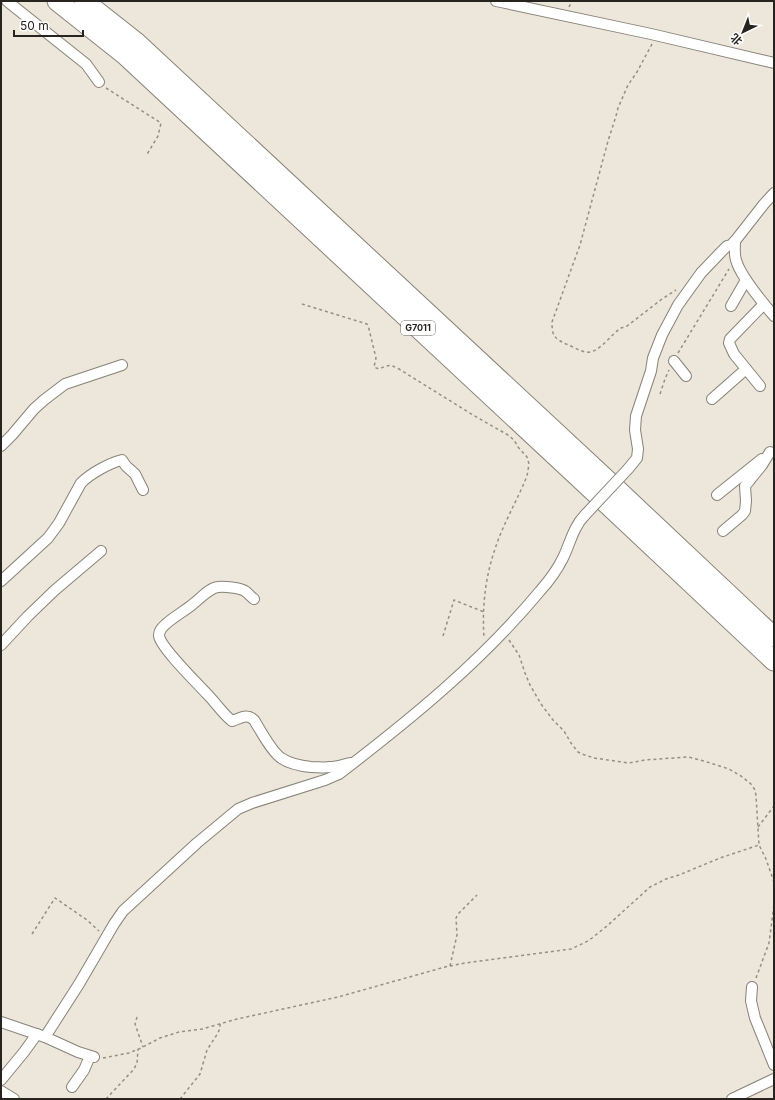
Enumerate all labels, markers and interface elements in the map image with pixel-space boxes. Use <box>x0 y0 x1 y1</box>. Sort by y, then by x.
scale bar <box>14 12 83 38</box>
north arrow <box>723 12 763 52</box>
text: 50 m <box>20 18 49 33</box>
text: 北 <box>727 30 745 48</box>
road number: G7011 <box>401 321 435 335</box>

